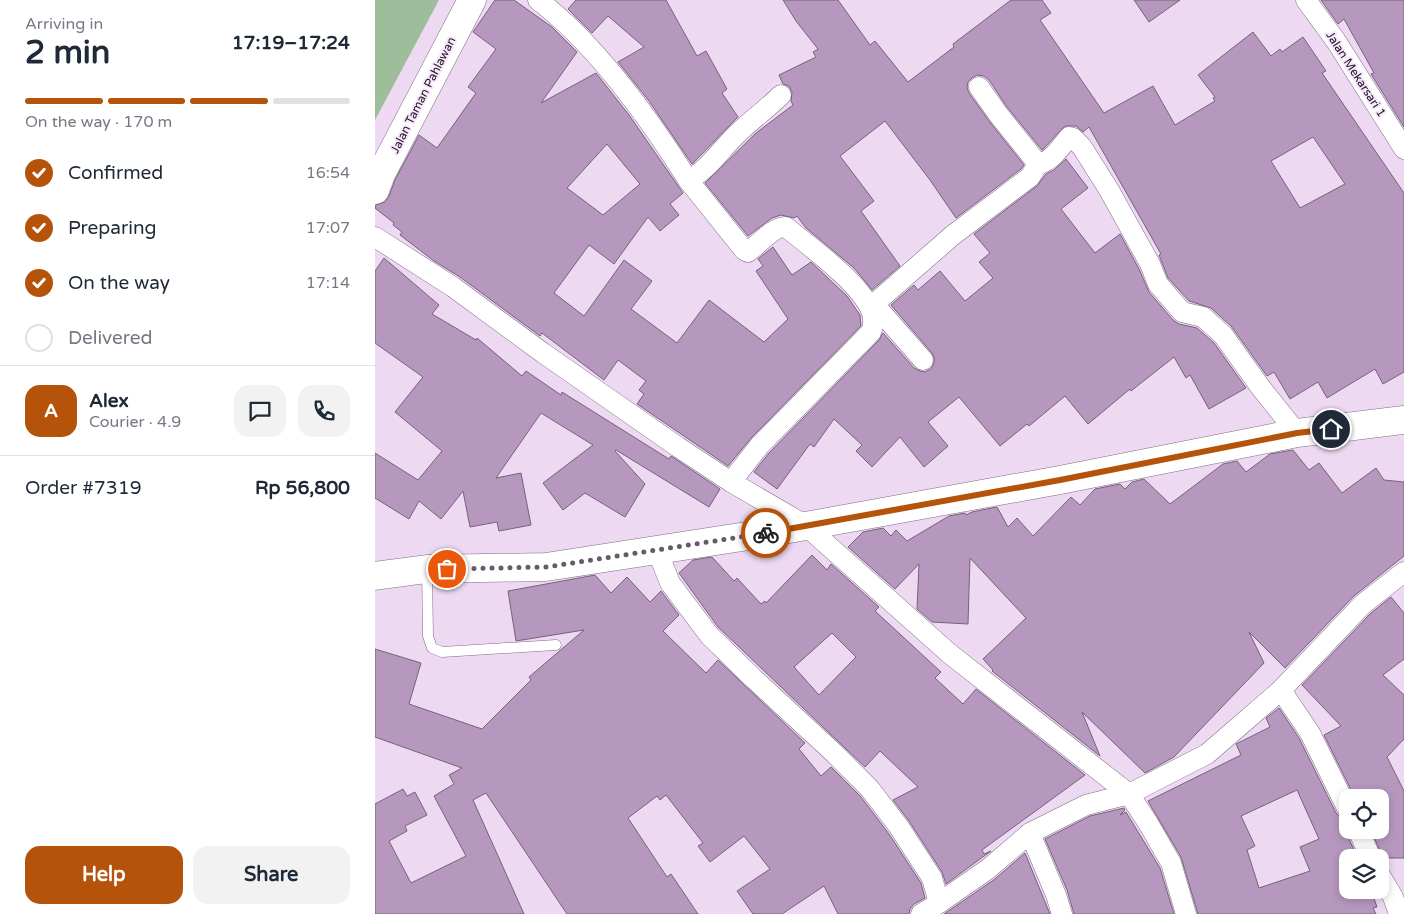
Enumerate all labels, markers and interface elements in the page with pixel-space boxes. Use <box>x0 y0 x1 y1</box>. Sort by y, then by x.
text: Arriving in <box>25 14 103 34</box>
street label: Jalan Mekarsari 1 <box>1323 29 1389 119</box>
text: 17:19–17:24 <box>232 32 350 54</box>
text: 2 min <box>25 34 110 72</box>
street label: Jalan Taman Pahlawan <box>388 34 458 156</box>
text: On the way · 170 m <box>25 112 172 132</box>
icon: check <box>25 159 53 187</box>
text: Confirmed <box>68 162 163 184</box>
text: 16:54 <box>306 163 350 183</box>
icon: check <box>25 214 53 242</box>
text: Preparing <box>68 217 157 239</box>
text: 17:07 <box>306 218 350 238</box>
icon: check <box>25 269 53 297</box>
text: On the way <box>68 272 170 294</box>
text: 17:14 <box>306 273 350 293</box>
text: Delivered <box>68 327 153 349</box>
button: chat <box>234 385 286 437</box>
button: phone <box>298 385 350 437</box>
text: Alex <box>89 390 129 412</box>
text: A <box>44 400 58 422</box>
pin <box>1310 408 1352 450</box>
text: Courier · 4.9 <box>89 412 181 432</box>
icon: home <box>1317 415 1345 443</box>
text: Order #7319 <box>25 477 142 499</box>
text: Rp 56,800 <box>255 477 350 499</box>
courier <box>741 508 791 558</box>
icon: bike <box>752 519 780 547</box>
pin <box>426 548 468 590</box>
icon: bag <box>433 555 461 583</box>
map controls <box>1339 789 1389 899</box>
button: locate <box>1339 789 1389 839</box>
button: Help <box>25 846 183 904</box>
button: Share <box>193 846 350 904</box>
button: layers <box>1339 849 1389 899</box>

